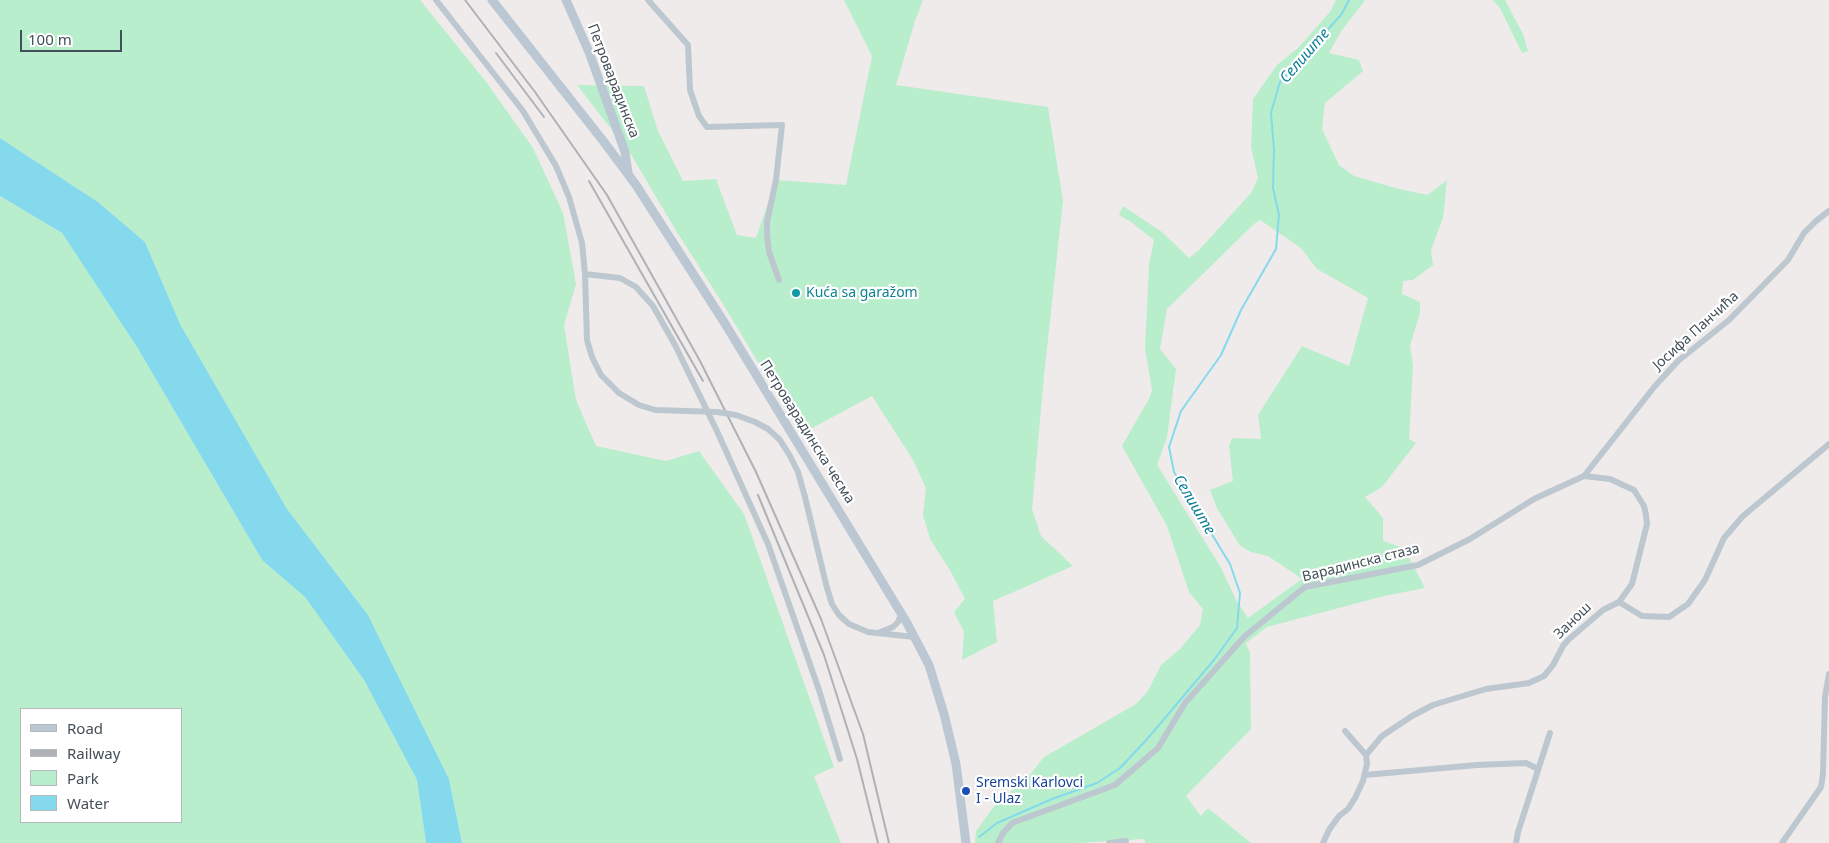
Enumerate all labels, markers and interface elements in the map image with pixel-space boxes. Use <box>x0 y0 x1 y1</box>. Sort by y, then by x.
scale bar <box>22 20 125 52</box>
street label: Петроварадинска <box>584 22 642 140</box>
water label: Селиште <box>1276 25 1334 87</box>
text: 100 m <box>28 29 72 49</box>
place label: Kuća sa garažom <box>806 285 918 301</box>
marker: Kuća sa garažom <box>790 287 802 299</box>
street label: Јосифа Панчића <box>1650 288 1742 374</box>
street label: Петроварадинска чесма <box>756 357 858 507</box>
water label: Селиште <box>1169 472 1219 538</box>
street label: Варадинска стаза <box>1301 540 1421 586</box>
street label: Занош <box>1551 599 1595 643</box>
legend <box>20 708 182 823</box>
text: Road <box>67 718 103 738</box>
text: Railway <box>67 743 120 763</box>
text: Park <box>67 768 99 788</box>
place label: Sremski Karlovci I - Ulaz <box>976 775 1083 808</box>
marker: Sremski Karlovci I - Ulaz <box>960 785 972 797</box>
text: Water <box>67 793 109 813</box>

